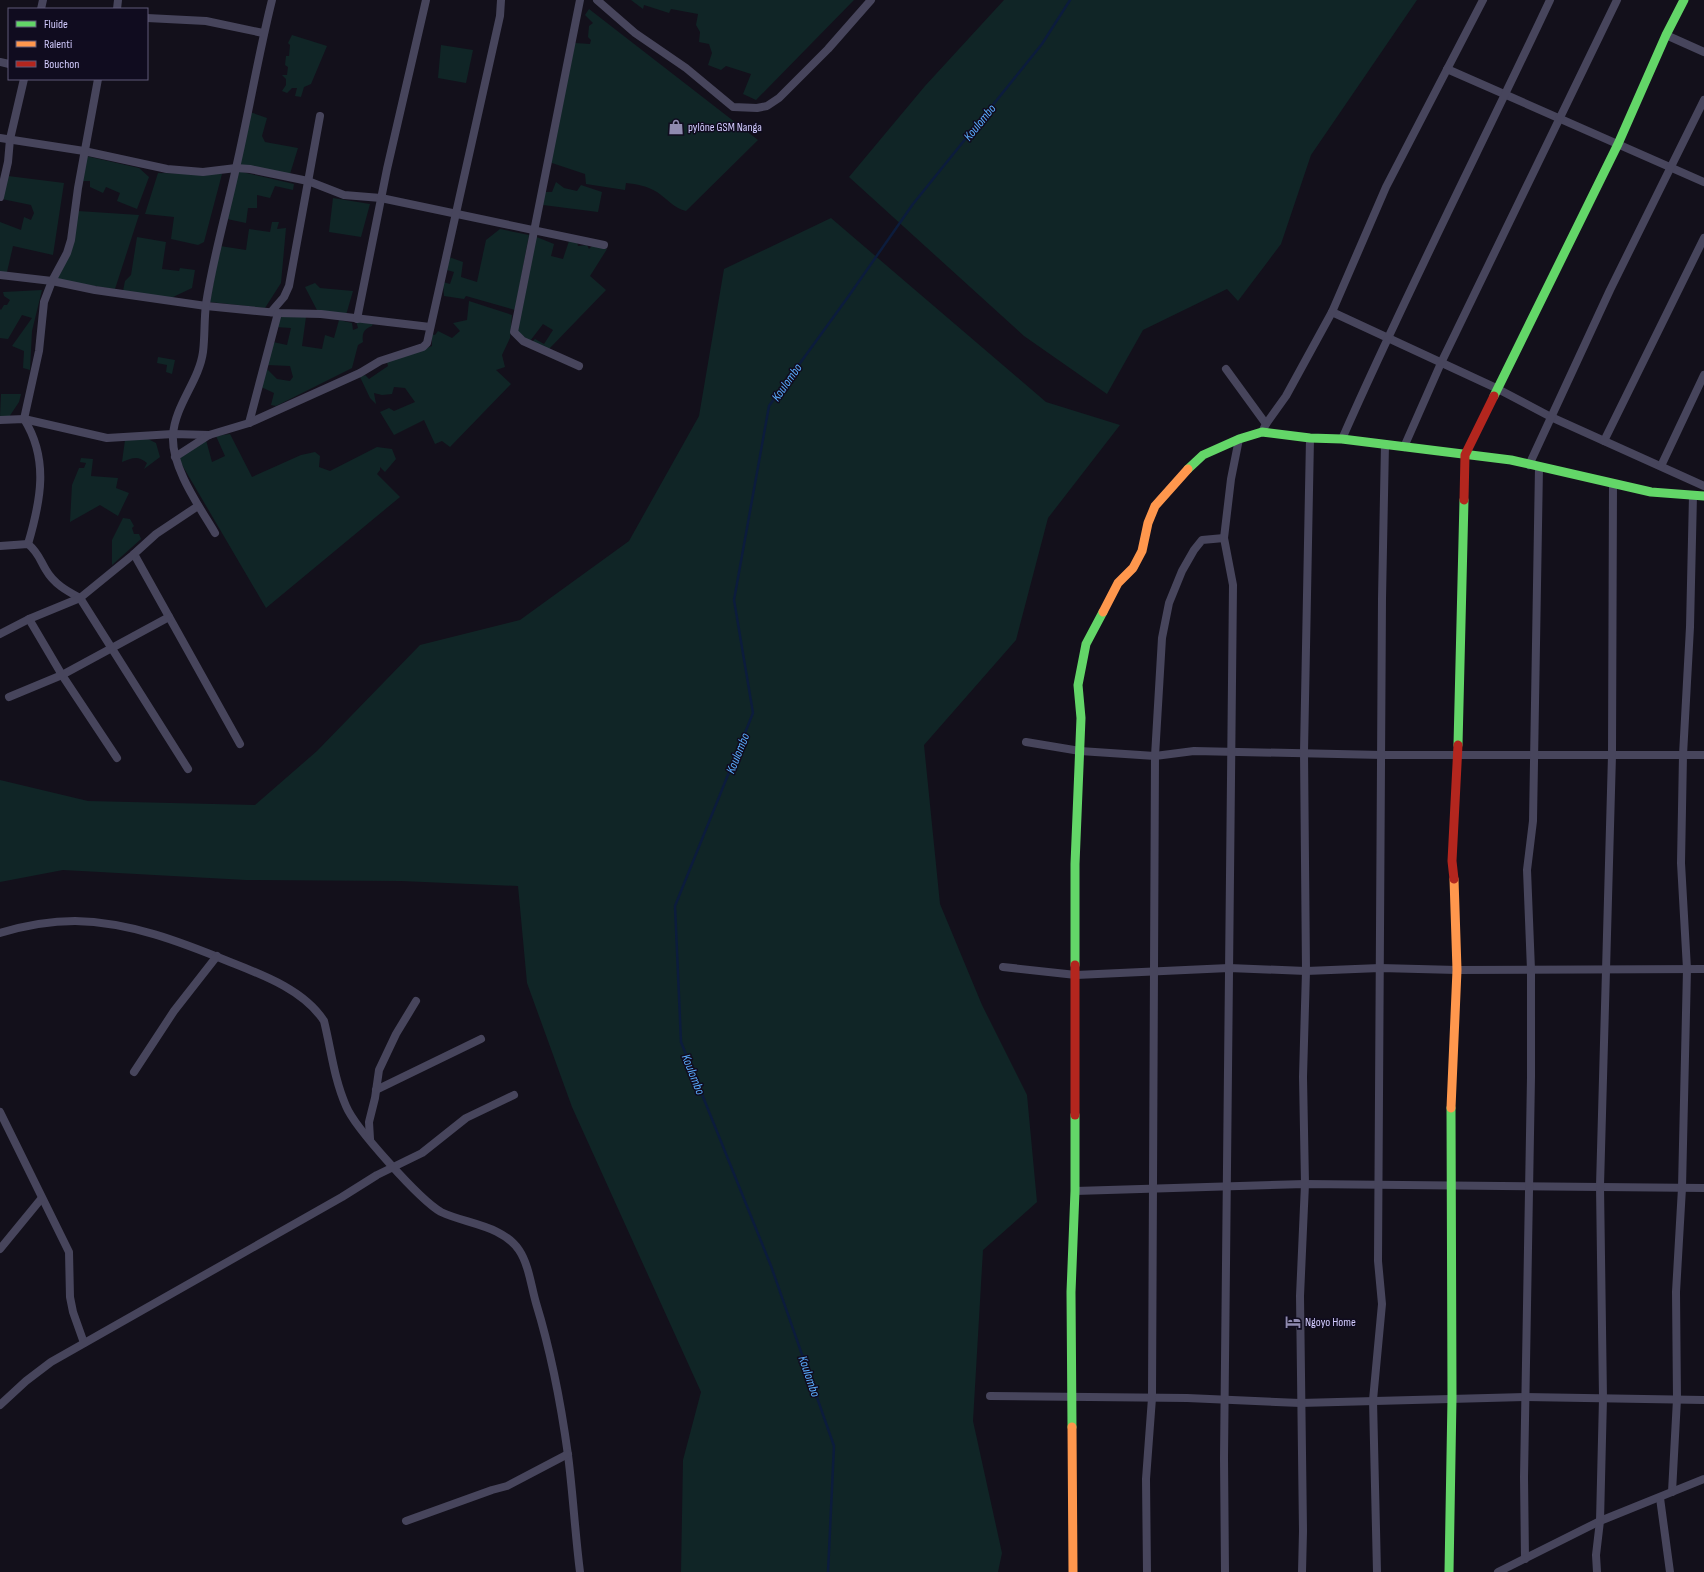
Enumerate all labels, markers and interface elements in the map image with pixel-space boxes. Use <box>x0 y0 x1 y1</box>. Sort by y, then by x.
legend <box>8 8 148 80</box>
text: Fluide <box>44 17 68 32</box>
text: Ralenti <box>44 37 72 52</box>
text: Bouchon <box>44 57 79 72</box>
water label: Koulombo <box>960 101 1000 144</box>
shop icon: pylône GSM Nanga <box>667 118 685 136</box>
place label: pylône GSM Nanga <box>688 120 762 135</box>
water label: Koulombo <box>768 360 806 405</box>
water label: Koulombo <box>723 730 754 776</box>
water label: Koulombo <box>678 1052 709 1098</box>
hotel icon: Ngoyo Home <box>1284 1313 1302 1331</box>
place label: Ngoyo Home <box>1305 1315 1356 1330</box>
water label: Koulombo <box>795 1354 824 1400</box>

